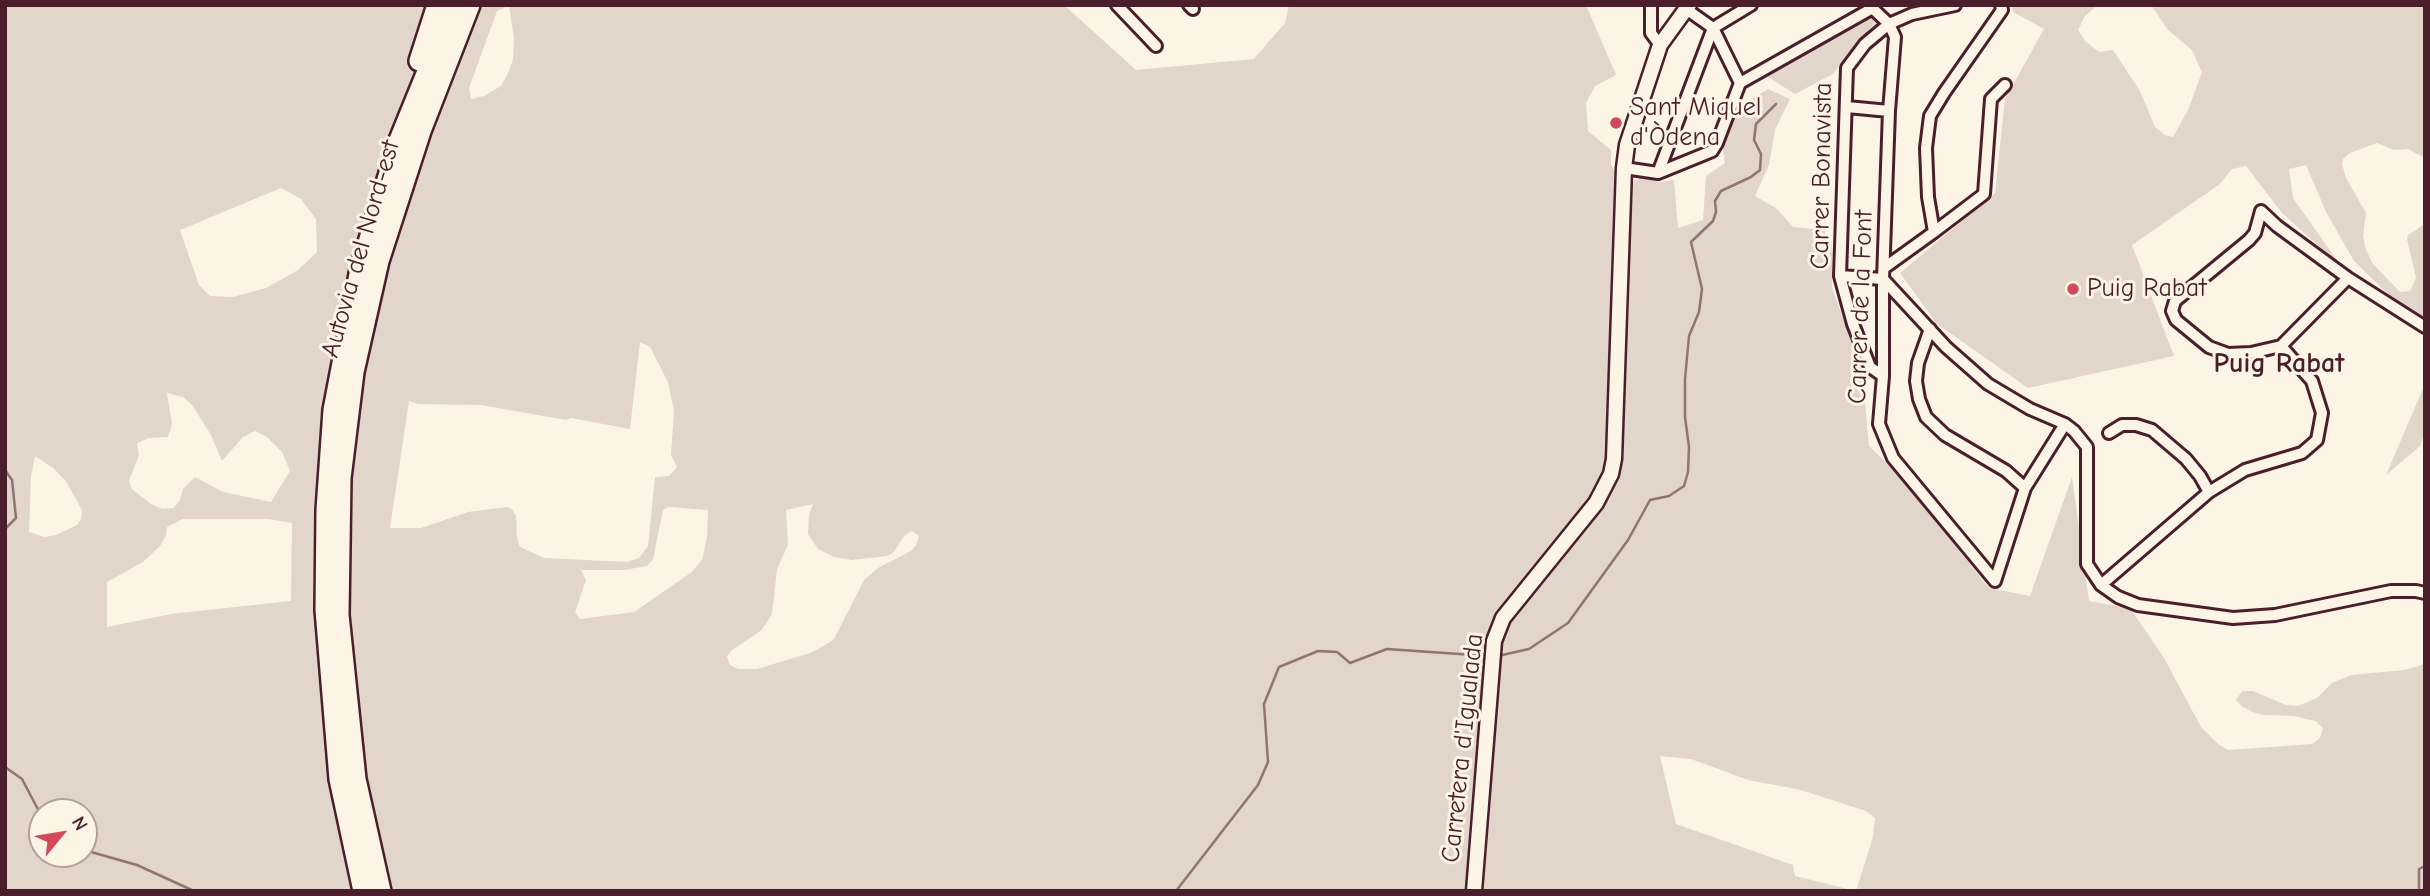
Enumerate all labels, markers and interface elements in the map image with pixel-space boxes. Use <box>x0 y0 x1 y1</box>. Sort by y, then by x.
street label: Carrer Bonavista <box>1805 82 1839 270</box>
place label: Sant Miquel d'Òdena <box>1630 92 1761 154</box>
marker: Sant Miquel d'Òdena <box>1608 115 1624 131</box>
street label: Autovia del Nord-est <box>315 137 407 361</box>
street label: Carrer de la Font <box>1842 210 1880 404</box>
place label: Puig Rabat <box>2087 273 2207 305</box>
marker: Puig Rabat <box>2065 281 2081 297</box>
district label: Puig Rabat <box>2214 347 2344 381</box>
street label: Carretera d'Igualada <box>1435 632 1491 864</box>
north arrow <box>28 798 98 868</box>
text: N <box>67 813 92 834</box>

